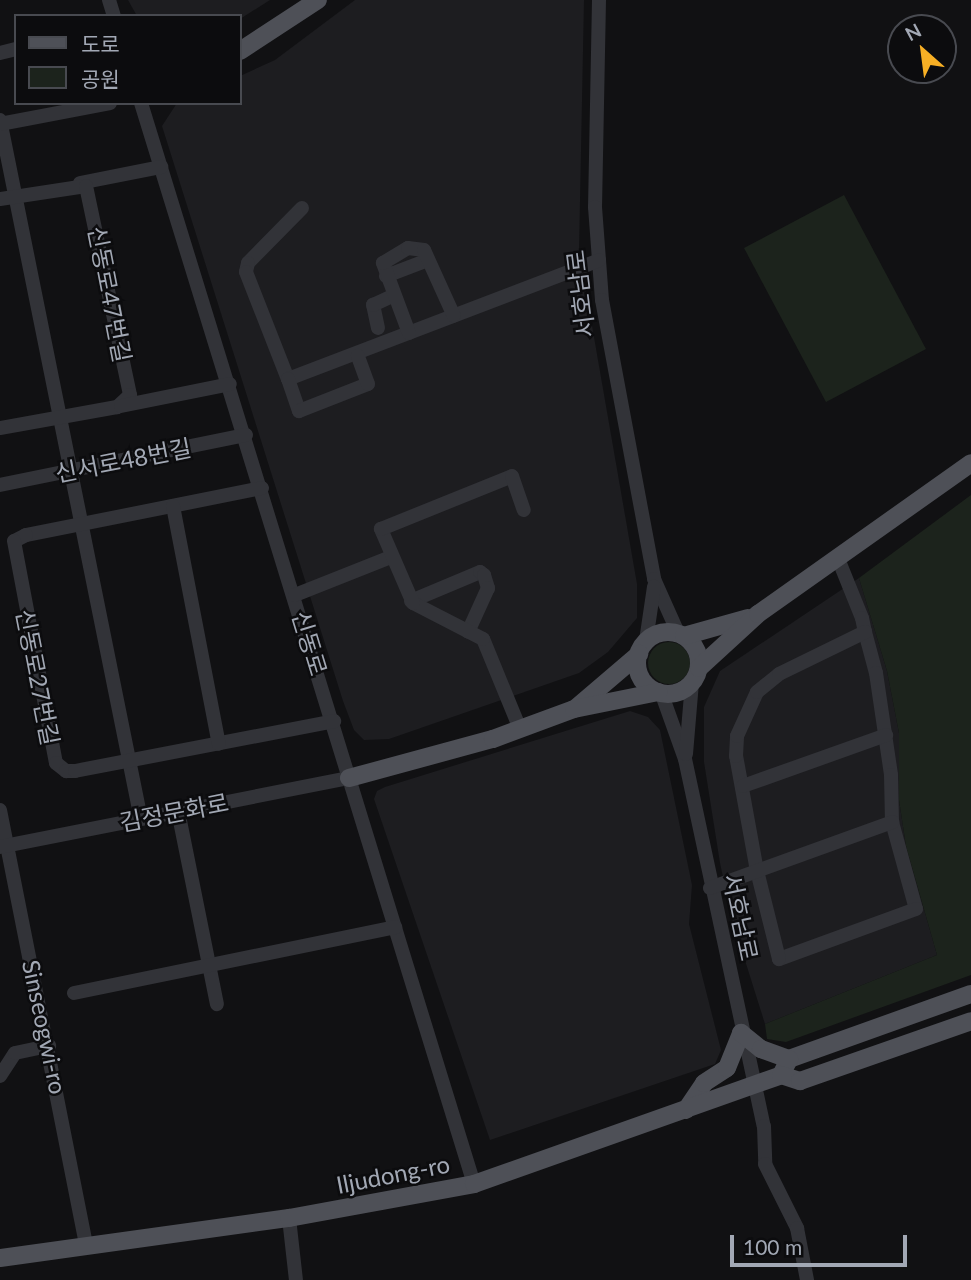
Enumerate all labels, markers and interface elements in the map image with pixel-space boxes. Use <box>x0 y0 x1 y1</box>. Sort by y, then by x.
legend <box>14 14 242 105</box>
north arrow <box>887 14 957 84</box>
text: N <box>901 18 925 45</box>
text: 도로 <box>81 31 120 56</box>
text: 공원 <box>81 66 120 91</box>
street label: 신동로47번길 <box>83 223 137 365</box>
street label: 서호남로 <box>560 248 600 340</box>
street label: 신서로48번길 <box>52 433 194 487</box>
street label: 신동로27번길 <box>11 606 65 748</box>
street label: 신동로 <box>287 607 333 679</box>
street label: 김정문화로 <box>117 787 231 837</box>
street label: 서호남로 <box>718 871 764 963</box>
street label: Sinseogwi-ro <box>17 957 73 1097</box>
street label: Iljudong-ro <box>334 1149 452 1199</box>
scale bar <box>733 1220 910 1264</box>
text: 100 m <box>743 1234 802 1259</box>

